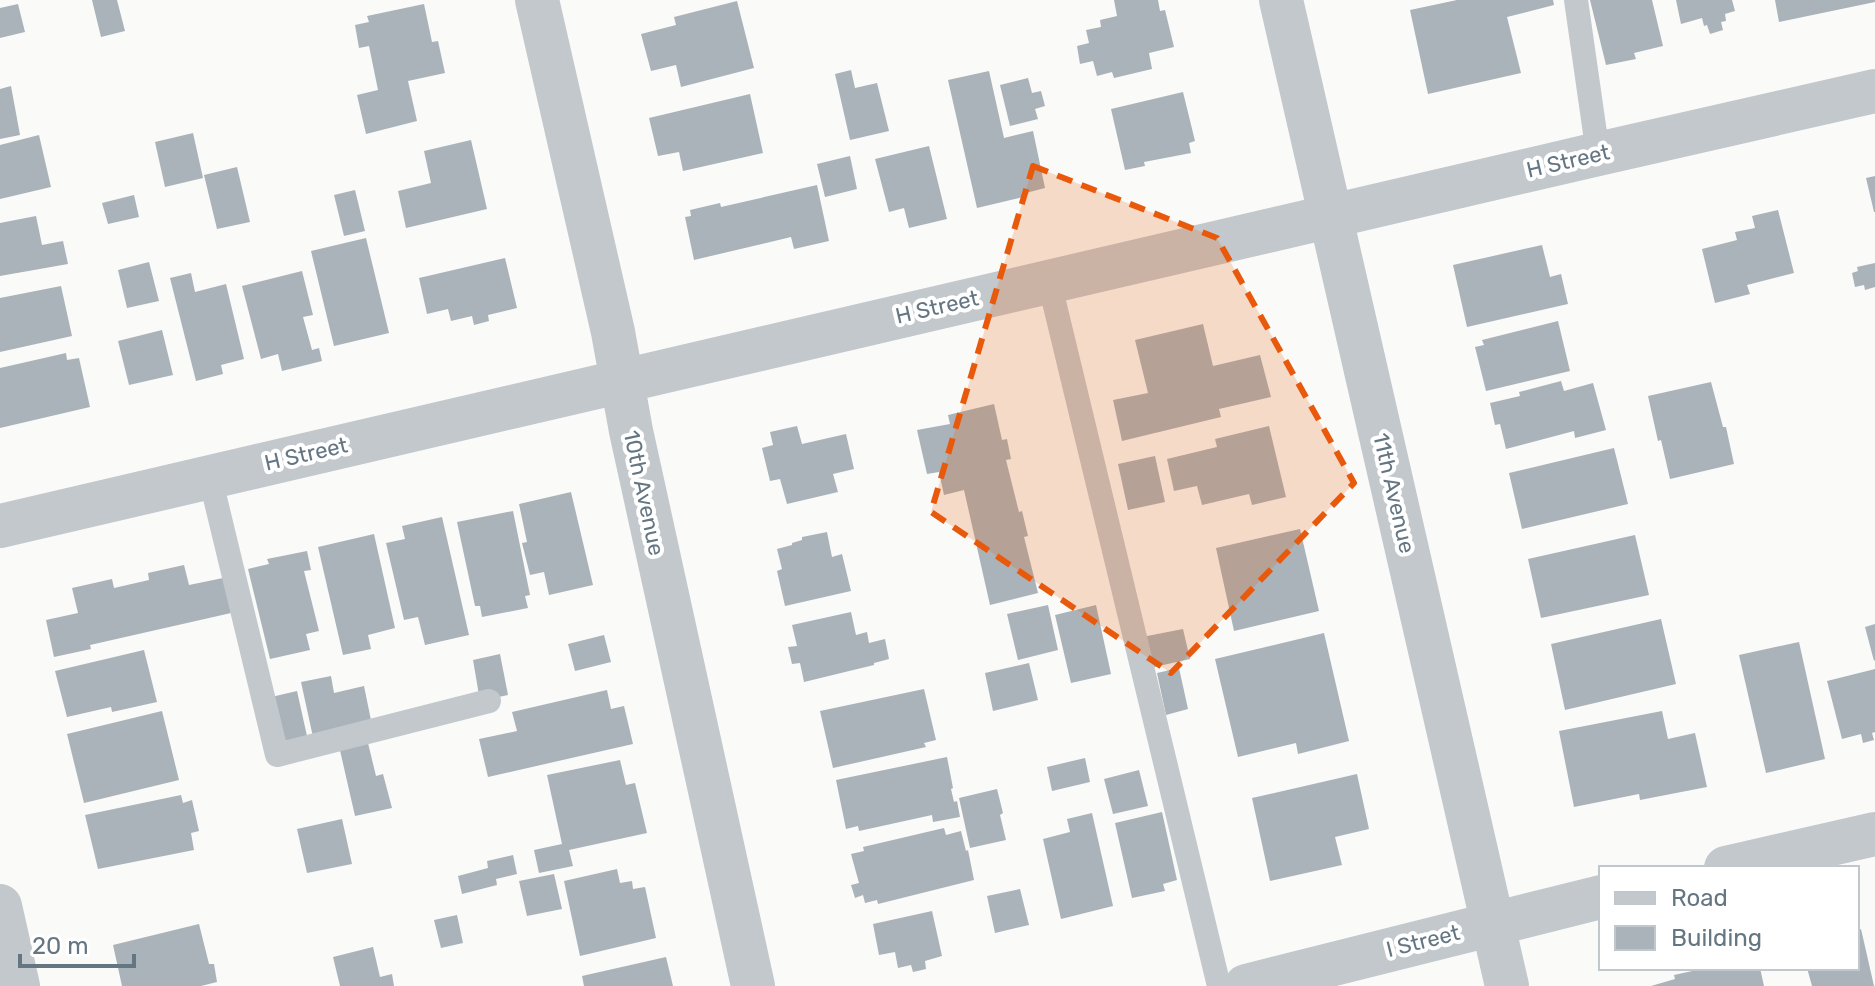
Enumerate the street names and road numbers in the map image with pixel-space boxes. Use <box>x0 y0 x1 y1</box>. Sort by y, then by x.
street label: H Street <box>1524 138 1613 184</box>
street label: H Street <box>893 284 982 330</box>
street label: 10th Avenue <box>618 428 670 558</box>
street label: 11th Avenue <box>1367 430 1421 556</box>
street label: H Street <box>262 431 351 477</box>
street label: I Street <box>1383 919 1463 963</box>

